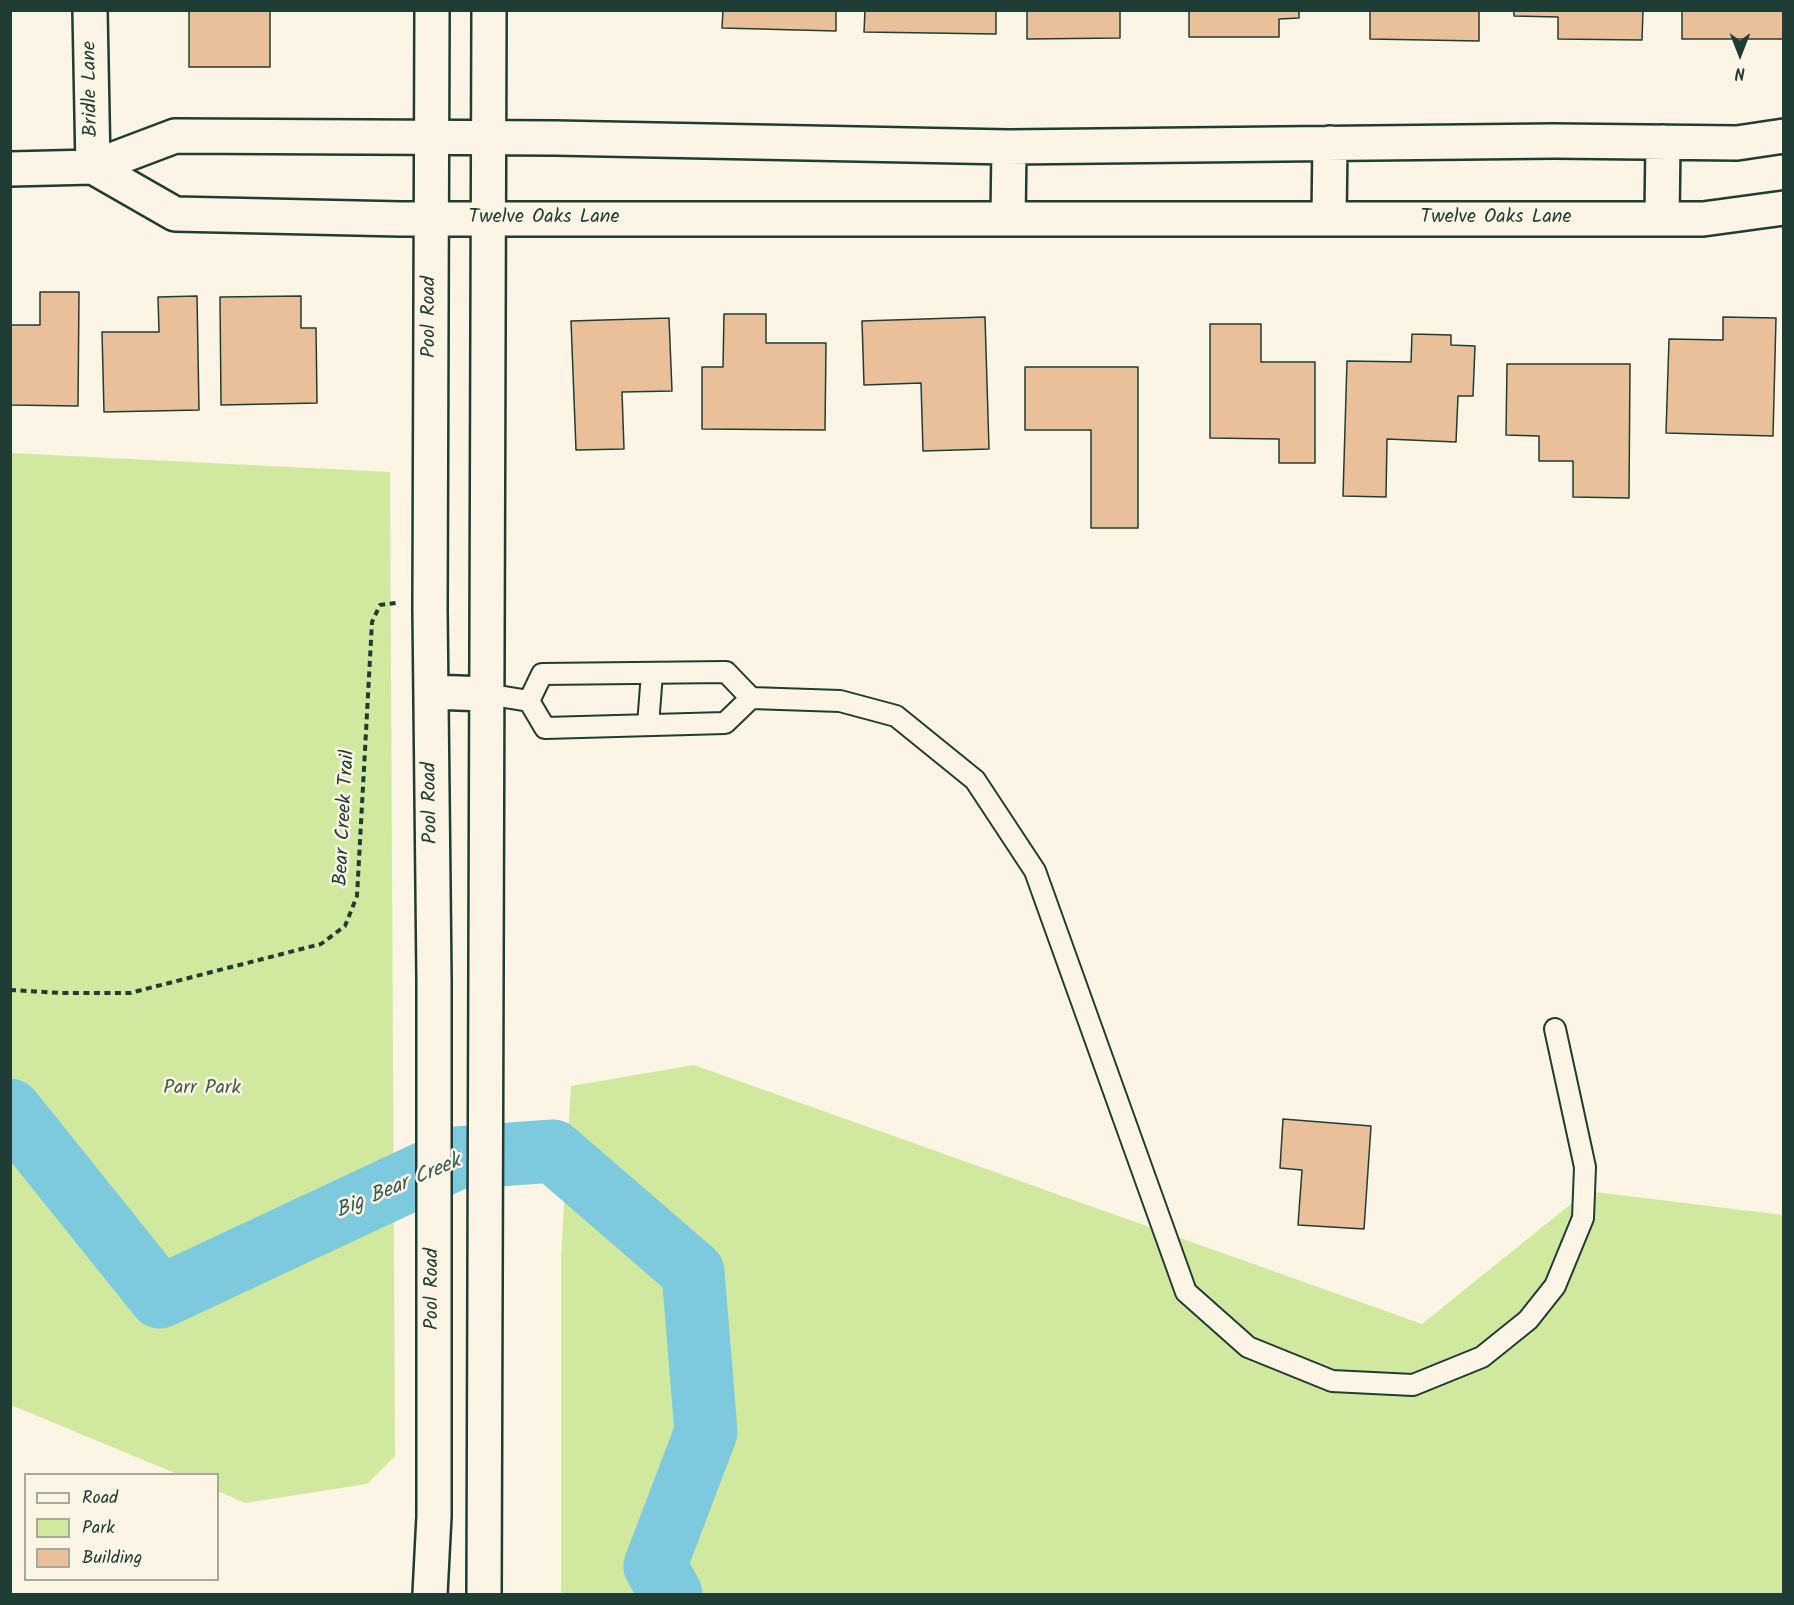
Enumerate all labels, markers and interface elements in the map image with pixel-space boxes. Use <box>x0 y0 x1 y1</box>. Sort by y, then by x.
north arrow <box>1710 24 1770 84</box>
street label: Bridle Lane <box>79 41 105 137</box>
text: N <box>1735 60 1745 85</box>
street label: Twelve Oaks Lane <box>468 207 620 231</box>
street label: Twelve Oaks Lane <box>1420 207 1572 231</box>
street label: Pool Road <box>419 276 443 358</box>
street label: Bear Creek Trail <box>330 749 362 887</box>
street label: Pool Road <box>419 762 445 844</box>
park label: Parr Park <box>163 1078 241 1102</box>
water label: Big Bear Creek <box>333 1150 465 1226</box>
street label: Pool Road <box>422 1248 446 1330</box>
legend <box>24 1473 219 1581</box>
text: Road <box>82 1484 118 1513</box>
text: Park <box>82 1514 115 1543</box>
text: Building <box>82 1544 142 1573</box>

